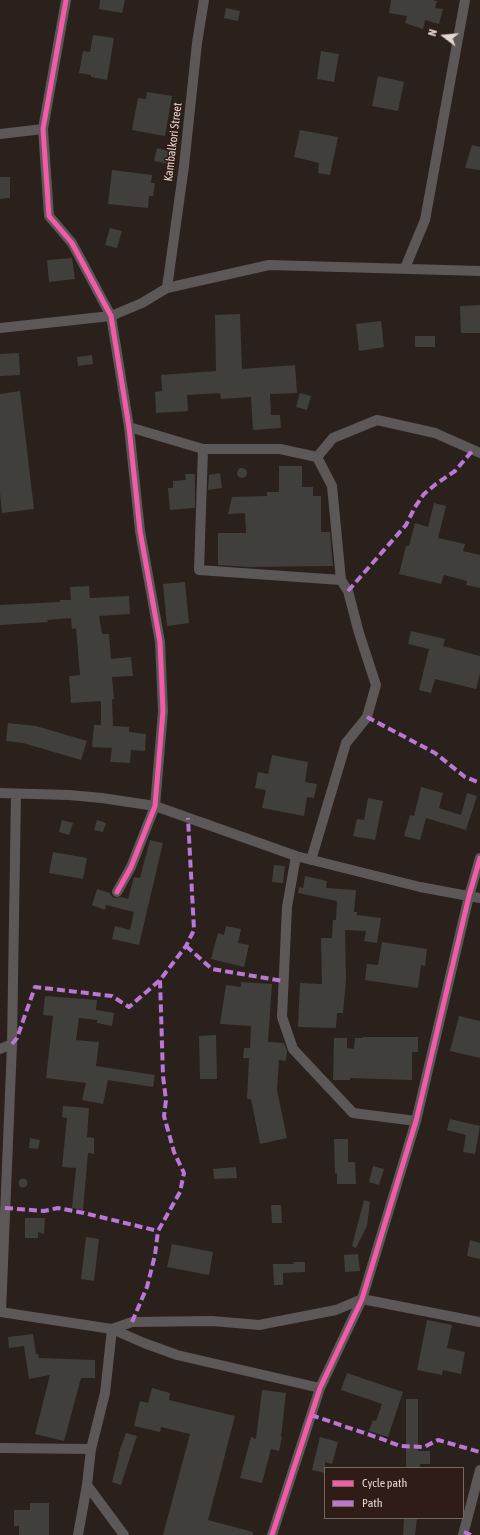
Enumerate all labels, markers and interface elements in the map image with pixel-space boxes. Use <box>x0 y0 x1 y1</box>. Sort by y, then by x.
north arrow <box>424 16 464 56</box>
text: N <box>426 28 439 37</box>
street label: Kambalkori Street <box>161 102 185 182</box>
legend <box>324 1467 464 1519</box>
text: Cycle path <box>362 1476 407 1490</box>
text: Path <box>362 1496 383 1510</box>

